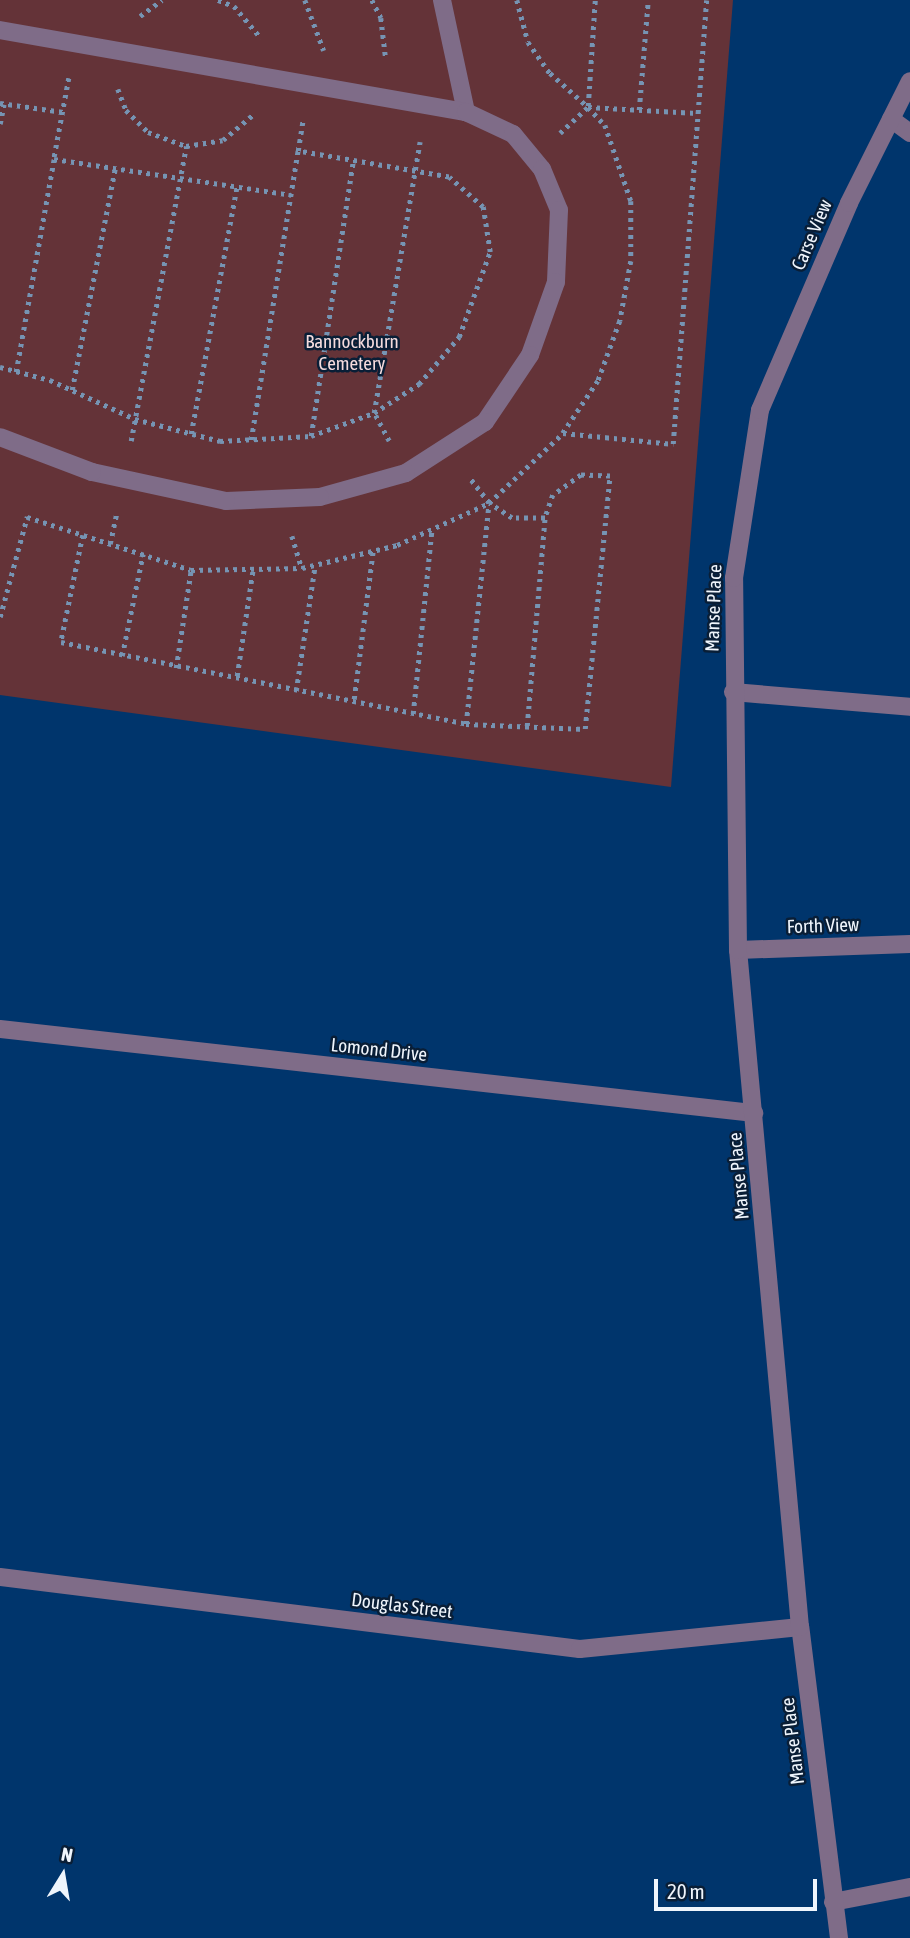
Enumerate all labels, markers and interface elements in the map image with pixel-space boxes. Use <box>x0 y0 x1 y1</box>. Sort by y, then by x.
street label: Carse View <box>787 196 837 274</box>
park label: Bannockburn Cemetery <box>305 331 399 375</box>
street label: Manse Place <box>701 564 727 652</box>
street label: Forth View <box>786 913 860 939</box>
street label: Lomond Drive <box>330 1034 428 1066</box>
street label: Manse Place <box>724 1131 754 1221</box>
street label: Douglas Street <box>350 1588 454 1624</box>
street label: Manse Place <box>776 1696 810 1786</box>
north arrow <box>28 1840 98 1910</box>
text: N <box>59 1843 75 1866</box>
scale bar <box>658 1864 821 1908</box>
text: 20 m <box>667 1879 705 1903</box>

